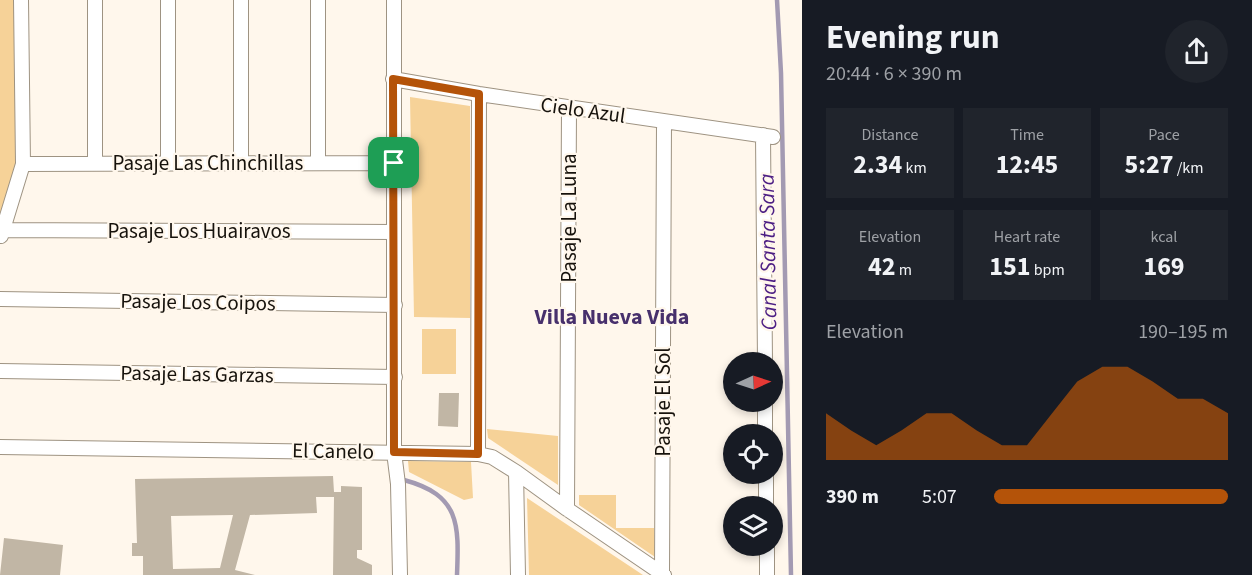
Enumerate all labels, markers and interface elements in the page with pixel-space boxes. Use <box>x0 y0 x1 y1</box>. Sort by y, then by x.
text: Evening run <box>826 14 1000 61</box>
button: share <box>1165 20 1228 83</box>
text: 20:44 · 6 × 390 m <box>826 60 962 88</box>
street label: Cielo Azul <box>539 89 627 131</box>
text: Distance <box>862 124 918 146</box>
text: Time <box>1010 124 1044 146</box>
text: Pace <box>1148 124 1180 146</box>
pin <box>368 137 419 188</box>
icon: arrive <box>377 146 410 179</box>
text: 2.34 <box>853 146 902 183</box>
text: 12:45 <box>996 146 1058 183</box>
text: 5:27 <box>1125 146 1174 183</box>
street label: Pasaje Las Chinchillas <box>113 148 304 178</box>
street label: Pasaje La Luna <box>554 153 584 283</box>
text: km <box>902 157 927 179</box>
text: /km <box>1174 157 1203 179</box>
water label: Canal Santa Sara <box>751 173 785 331</box>
street label: Pasaje Los Huairavos <box>107 216 291 246</box>
text: Elevation <box>859 226 921 248</box>
text: Heart rate <box>994 226 1060 248</box>
text: kcal <box>1151 226 1177 248</box>
text: 42 <box>868 248 896 285</box>
text: 151 <box>989 248 1030 285</box>
text: 169 <box>1143 248 1185 285</box>
text: m <box>896 259 912 281</box>
text: bpm <box>1030 259 1065 281</box>
street label: Pasaje Los Coipos <box>120 286 276 318</box>
district label: Villa Nueva Vida <box>534 301 689 333</box>
text: Elevation <box>826 318 904 346</box>
text: 190–195 m <box>1138 318 1228 346</box>
street label: Pasaje El Sol <box>648 347 678 457</box>
north arrow <box>723 352 783 412</box>
map controls <box>723 352 783 556</box>
street label: Pasaje Las Garzas <box>120 358 274 390</box>
button: locate <box>723 424 783 484</box>
street label: El Canelo <box>292 435 374 467</box>
text: 390 m <box>826 483 879 511</box>
text: 5:07 <box>922 483 957 511</box>
button: layers <box>723 496 783 556</box>

